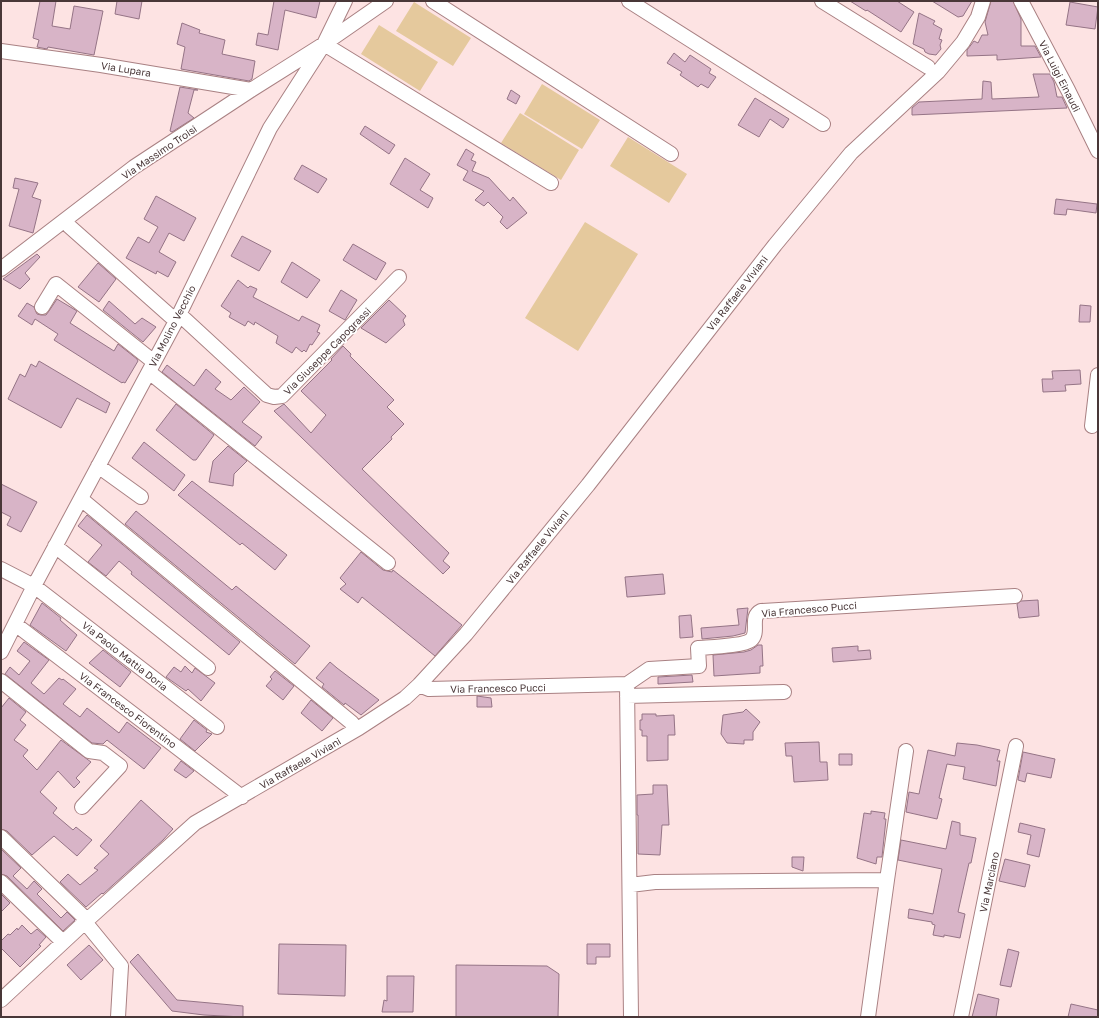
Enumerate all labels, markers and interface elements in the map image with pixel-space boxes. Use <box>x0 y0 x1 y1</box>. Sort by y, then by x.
street label: Via Luigi Einaudi <box>1037 38 1083 114</box>
street label: Via Lupara <box>100 59 152 79</box>
street label: Via Massimo Troisi <box>119 122 199 182</box>
street label: Via Raffaele Viviani <box>704 253 770 333</box>
street label: Via Molino Vecchio <box>146 283 198 369</box>
street label: Via Giuseppe Capograssi <box>281 305 373 397</box>
street label: Via Raffaele Viviani <box>503 507 571 587</box>
street label: Via Francesco Pucci <box>761 599 857 619</box>
street label: Via Paolo Mattia Doria <box>80 619 170 693</box>
street label: Via Francesco Fiorentino <box>77 669 179 751</box>
street label: Via Francesco Pucci <box>450 681 546 695</box>
street label: Via Raffaele Viviani <box>257 735 343 791</box>
street label: Via Marciano <box>977 851 1001 913</box>

